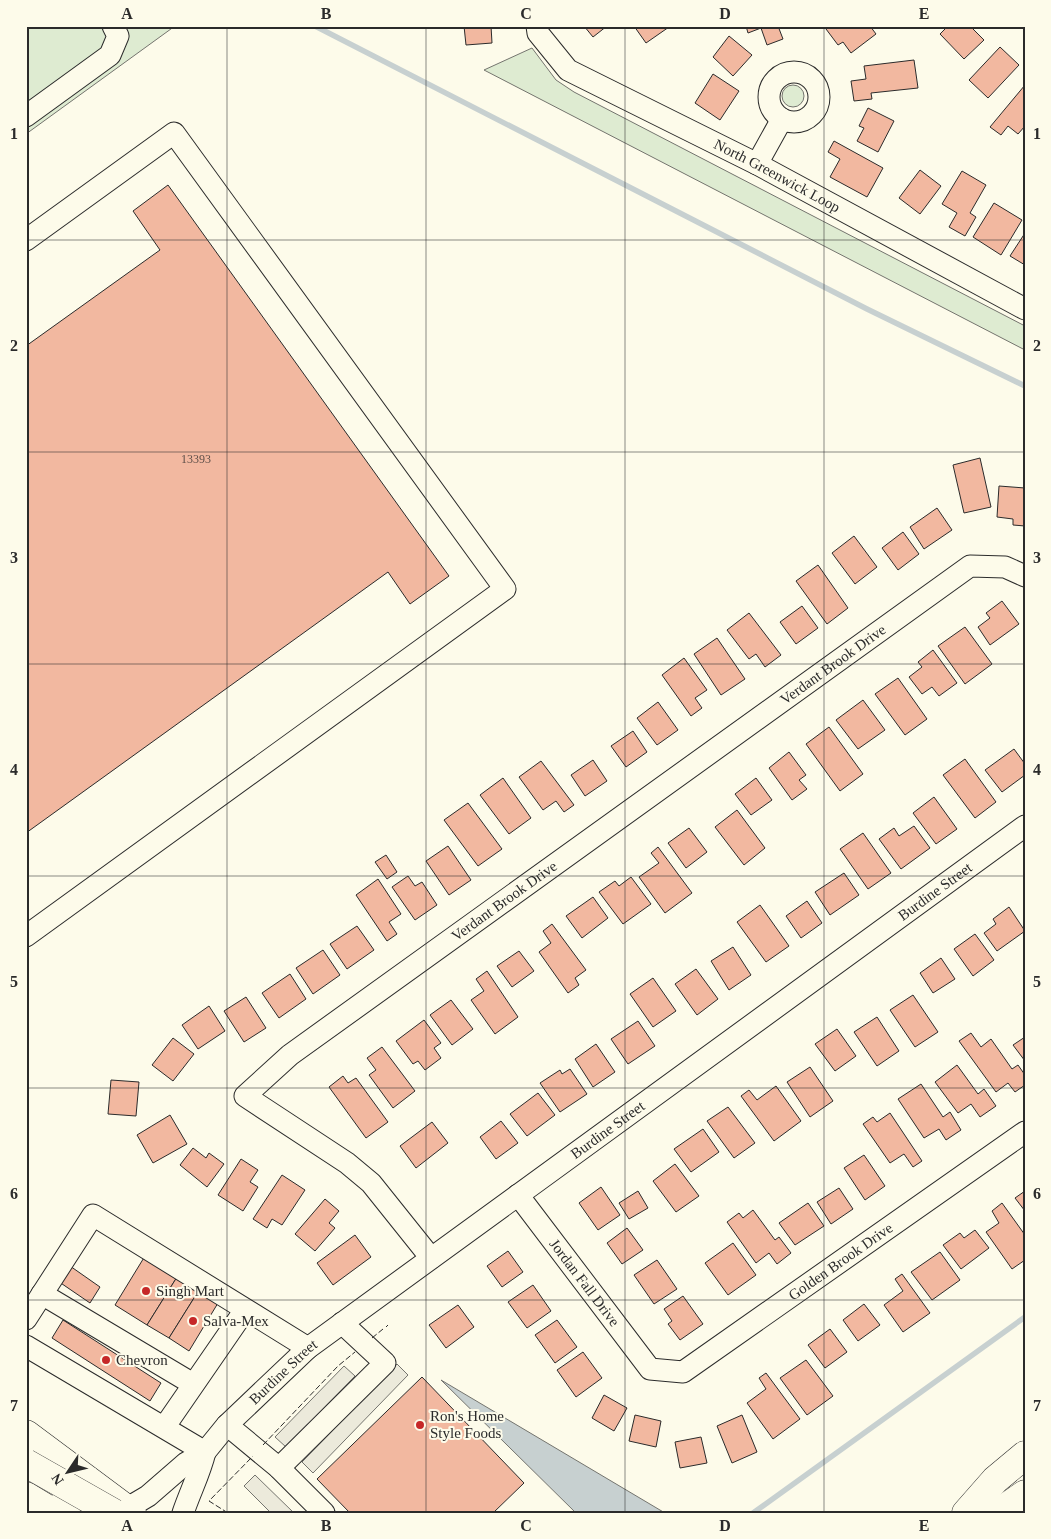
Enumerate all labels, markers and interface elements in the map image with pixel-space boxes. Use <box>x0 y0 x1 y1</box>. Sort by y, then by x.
text: A <box>121 5 133 22</box>
text: B <box>321 5 332 22</box>
text: C <box>520 5 532 22</box>
text: D <box>719 5 731 22</box>
text: E <box>919 5 929 22</box>
text: 1 <box>10 125 18 142</box>
text: 1 <box>1033 125 1041 142</box>
street label: North Greenwick Loop <box>712 136 843 215</box>
text: 2 <box>10 337 18 354</box>
text: 2 <box>1033 337 1041 354</box>
house number: 13393 <box>181 452 211 466</box>
text: 3 <box>10 549 18 566</box>
text: 3 <box>1033 549 1041 566</box>
street label: Verdant Brook Drive <box>777 621 889 708</box>
text: 4 <box>10 761 18 778</box>
text: 4 <box>1033 761 1041 778</box>
street label: Verdant Brook Drive <box>448 858 560 944</box>
street label: Burdine Street <box>895 859 976 924</box>
text: 5 <box>10 973 18 990</box>
text: 5 <box>1033 973 1041 990</box>
street label: Burdine Street <box>568 1097 648 1162</box>
text: 6 <box>10 1185 18 1202</box>
text: 6 <box>1033 1185 1041 1202</box>
street label: Golden Brook Drive <box>785 1219 896 1303</box>
street label: Jordan Fall Drive <box>546 1236 623 1330</box>
place label: Singh Mart <box>156 1283 225 1299</box>
marker: Singh Mart <box>140 1285 152 1297</box>
place label: Salva-Mex <box>203 1313 269 1329</box>
marker: Salva-Mex <box>187 1315 199 1327</box>
street label: Burdine Street <box>246 1336 321 1408</box>
place label: Chevron <box>116 1352 168 1368</box>
marker: Chevron <box>100 1354 112 1366</box>
text: 7 <box>10 1397 18 1414</box>
text: 7 <box>1033 1397 1041 1414</box>
place label: Ron's Home Style Foods <box>430 1408 504 1441</box>
marker: Ron's Home Style Foods <box>414 1419 426 1431</box>
north arrow <box>42 1446 92 1496</box>
text: N <box>49 1471 67 1488</box>
text: A <box>121 1517 133 1534</box>
text: B <box>321 1517 332 1534</box>
text: C <box>520 1517 532 1534</box>
text: D <box>719 1517 731 1534</box>
text: E <box>919 1517 929 1534</box>

